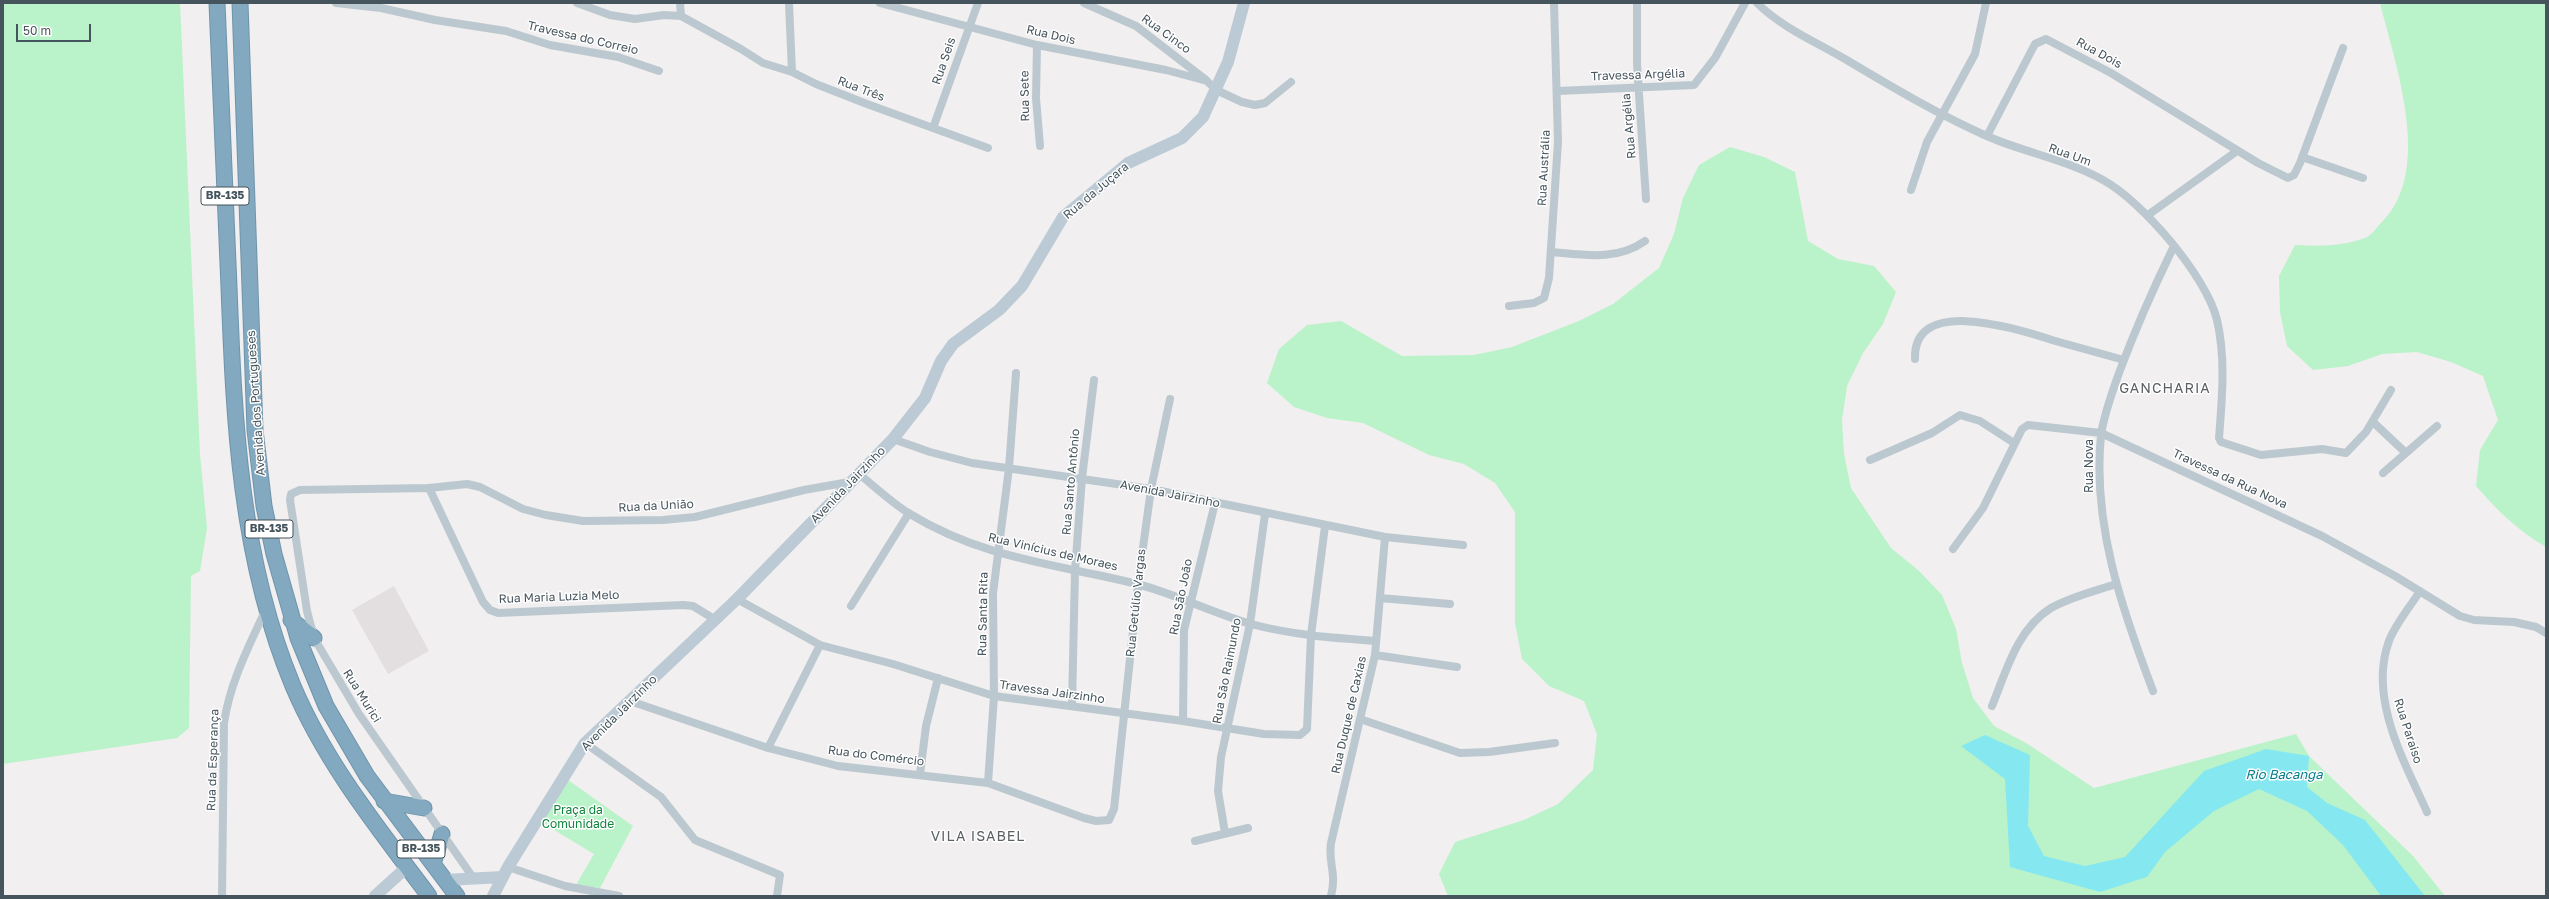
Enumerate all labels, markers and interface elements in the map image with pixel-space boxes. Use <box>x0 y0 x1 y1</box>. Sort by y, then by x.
street label: Rua Cinco <box>1139 11 1193 57</box>
scale bar <box>18 16 93 42</box>
street label: Travessa do Correio <box>526 18 640 58</box>
street label: Rua Dois <box>1025 22 1077 48</box>
text: 50 m <box>23 23 51 38</box>
street label: Rua Seis <box>929 35 959 87</box>
street label: Rua Dois <box>2074 35 2124 71</box>
street label: Travessa Argélia <box>1591 66 1685 84</box>
street label: Rua Sete <box>1017 70 1033 122</box>
street label: Rua Três <box>835 73 887 105</box>
street label: Rua Argélia <box>1619 93 1639 159</box>
street label: Rua Austrália <box>1535 129 1553 207</box>
street label: Rua Um <box>2047 141 2093 169</box>
street label: Rua da Juçara <box>1060 160 1132 222</box>
road number: BR-135 <box>201 187 249 205</box>
street label: Avenida dos Portugueses <box>244 330 268 476</box>
district label: GANCHARIA <box>2119 381 2211 397</box>
street label: Rua Santo Antônio <box>1059 428 1083 536</box>
street label: Rua Nova <box>2082 439 2096 493</box>
street label: Avenida Jairzinho <box>808 444 888 526</box>
street label: Travessa da Rua Nova <box>2170 446 2290 512</box>
street label: Avenida Jairzinho <box>1119 477 1221 511</box>
street label: Rua da União <box>618 497 694 515</box>
road number: BR-135 <box>245 520 293 538</box>
street label: Rua Vinícius de Moraes <box>987 530 1119 574</box>
street label: Rua Getúlio Vargas <box>1123 548 1149 658</box>
street label: Rua São João <box>1167 558 1195 636</box>
street label: Rua Santa Rita <box>975 572 991 656</box>
street label: Rua Maria Luzia Melo <box>498 588 620 606</box>
street label: Rua São Raimundo <box>1210 617 1244 725</box>
street label: Rua Duque de Caxias <box>1328 655 1370 775</box>
street label: Rua Murici <box>340 667 384 725</box>
street label: Avenida Jairzinho <box>578 672 660 754</box>
street label: Travessa Jairzinho <box>998 677 1106 707</box>
street label: Rua Paraiso <box>2391 697 2425 765</box>
street label: Rua da Esperança <box>204 709 222 811</box>
street label: Rua do Comércio <box>827 743 925 769</box>
water label: Rio Bacanga <box>2245 767 2323 783</box>
park label: Praça da Comunidade <box>542 803 614 831</box>
district label: VILA ISABEL <box>931 829 1025 845</box>
road number: BR-135 <box>397 840 445 858</box>

